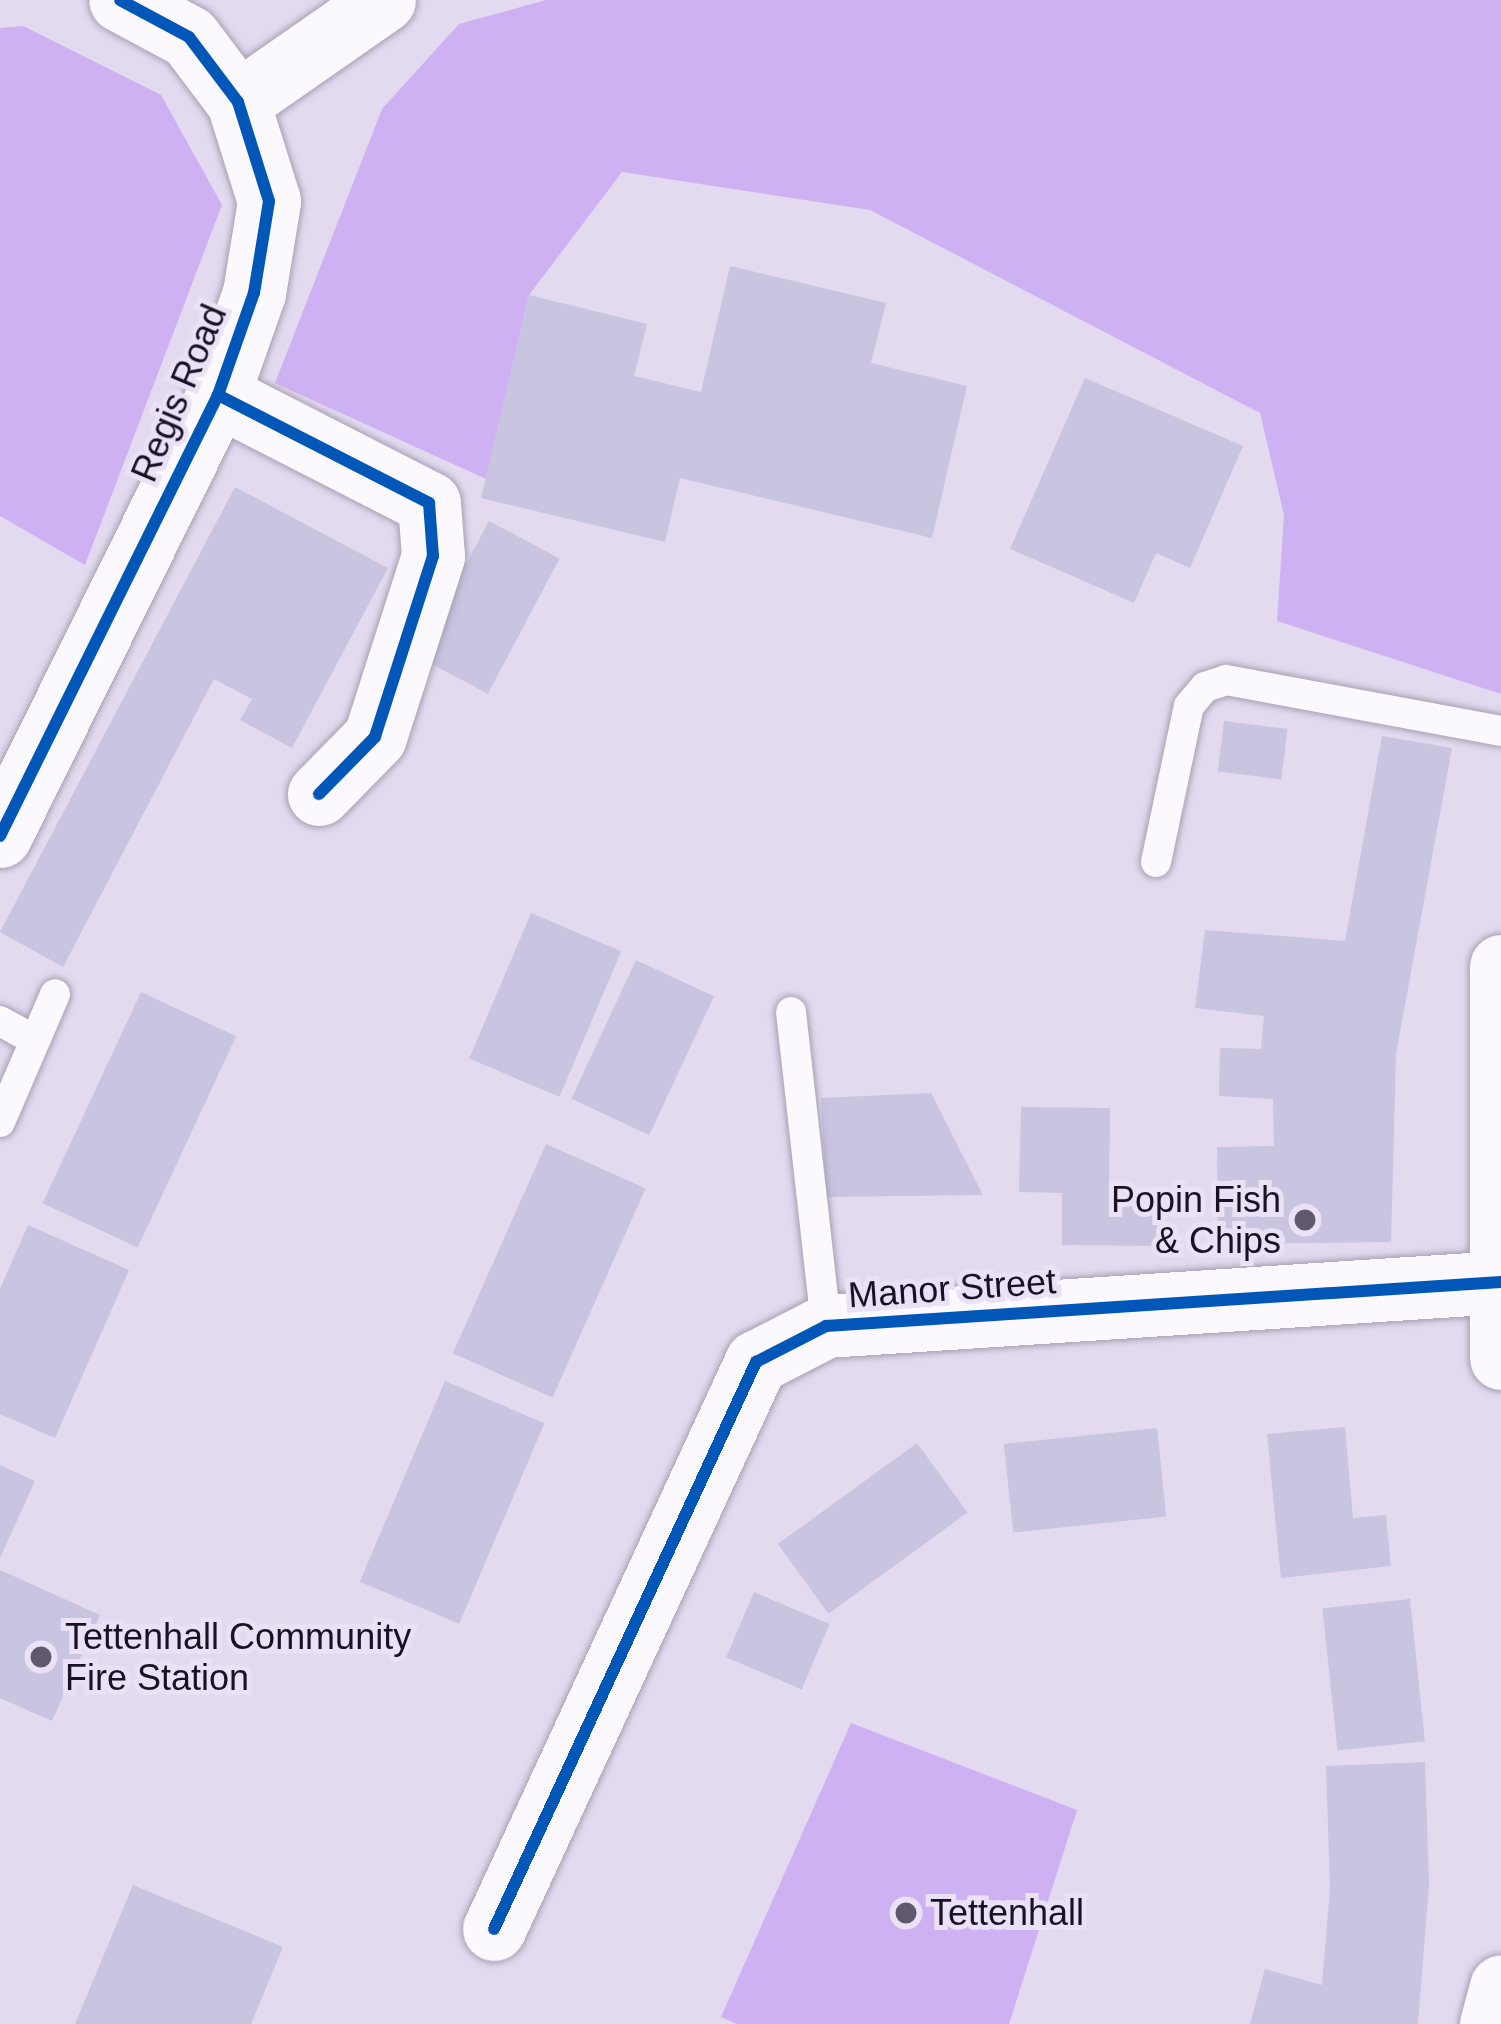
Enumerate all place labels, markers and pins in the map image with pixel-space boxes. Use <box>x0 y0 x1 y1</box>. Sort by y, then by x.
place label: Popin Fish & Chips <box>1111 1177 1281 1262</box>
marker: Popin Fish & Chips <box>1292 1207 1318 1233</box>
place label: Tettenhall Community Fire Station <box>65 1614 411 1699</box>
marker: Tettenhall Community Fire Station <box>28 1644 54 1670</box>
place label: Tettenhall <box>930 1891 1084 1935</box>
marker: Tettenhall <box>893 1900 919 1926</box>

